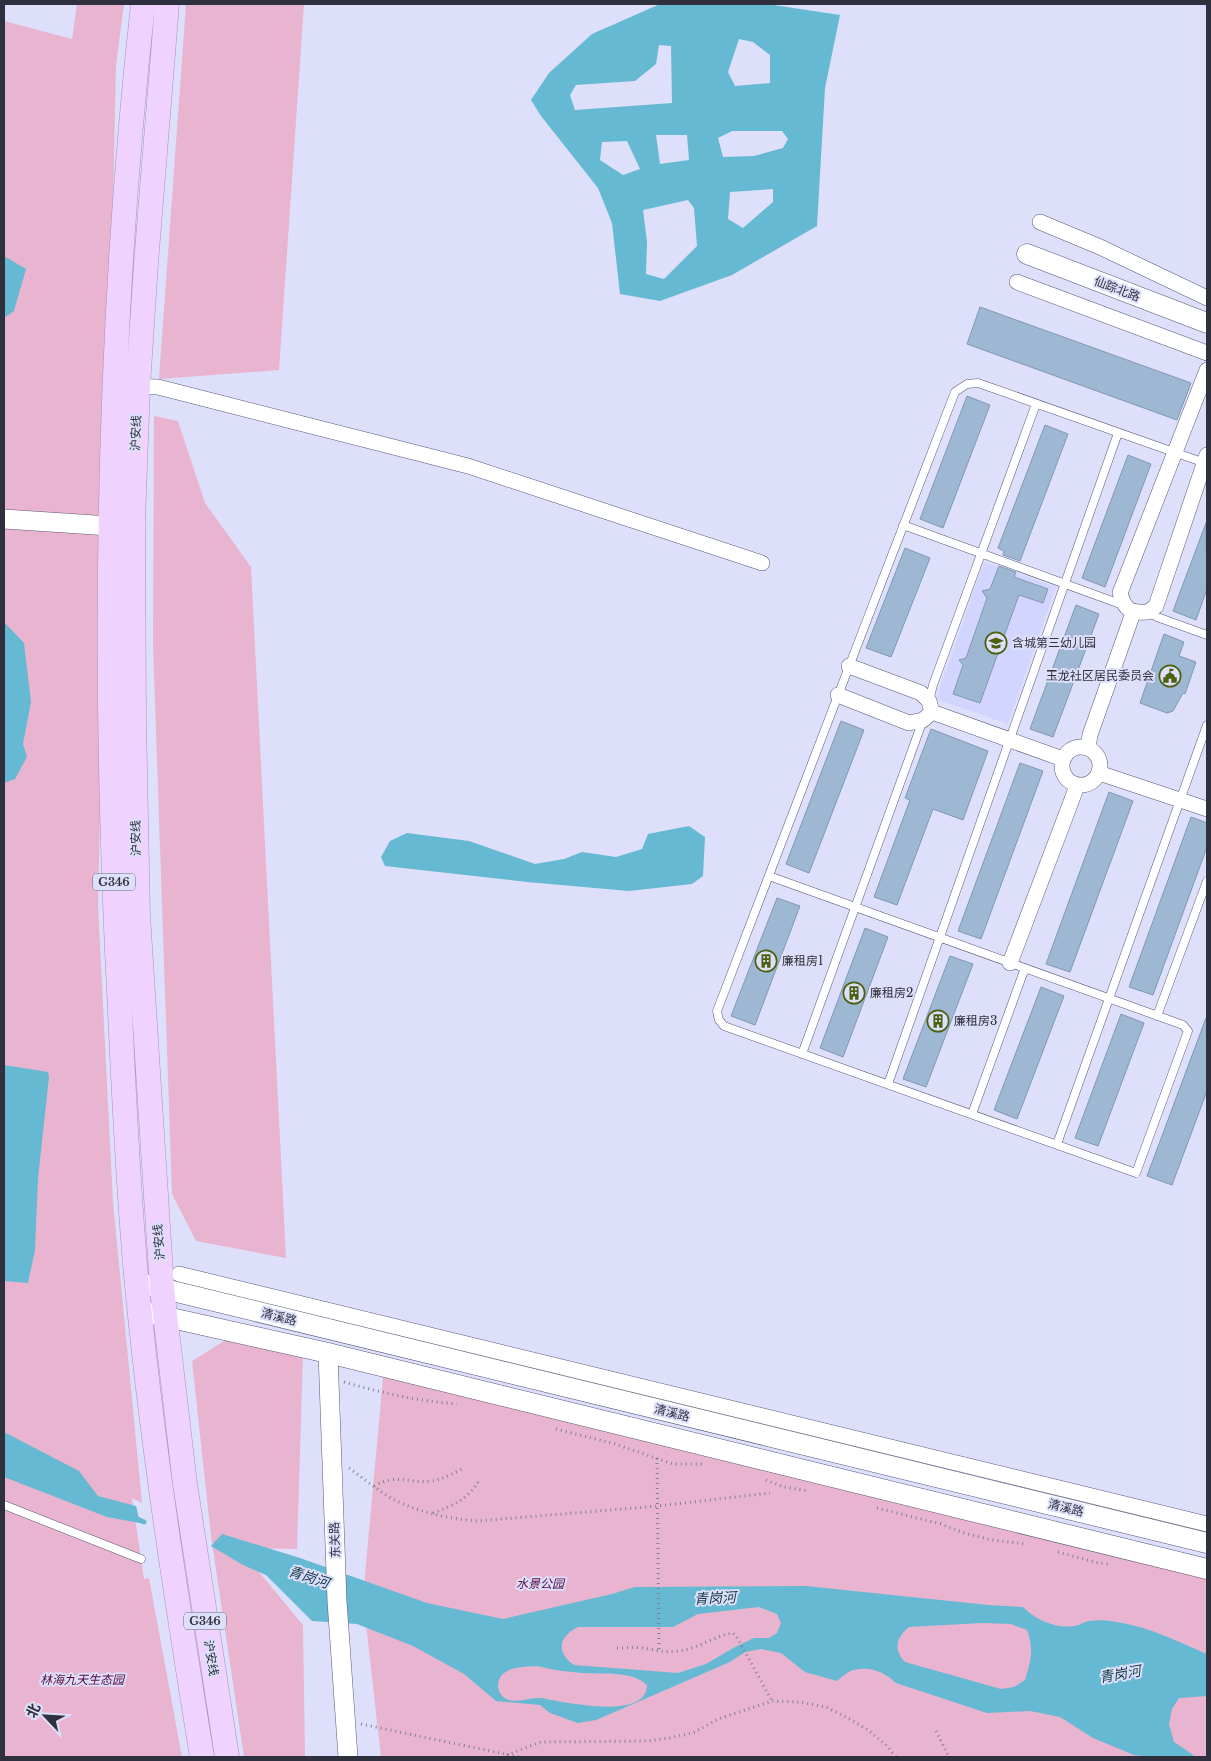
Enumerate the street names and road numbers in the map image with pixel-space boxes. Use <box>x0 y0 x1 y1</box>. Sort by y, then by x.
street label: 仙踪北路 <box>1092 273 1142 304</box>
street label: 沪安线 <box>127 415 144 451</box>
street label: 沪安线 <box>128 820 143 856</box>
road number: G346 <box>93 874 135 890</box>
street label: 沪安线 <box>150 1224 167 1261</box>
street label: 清溪路 <box>260 1305 298 1328</box>
street label: 清溪路 <box>653 1401 691 1424</box>
street label: 清溪路 <box>1047 1496 1085 1519</box>
street label: 东关路 <box>326 1522 343 1558</box>
road number: G346 <box>184 1612 226 1630</box>
street label: 沪安线 <box>201 1639 222 1677</box>

